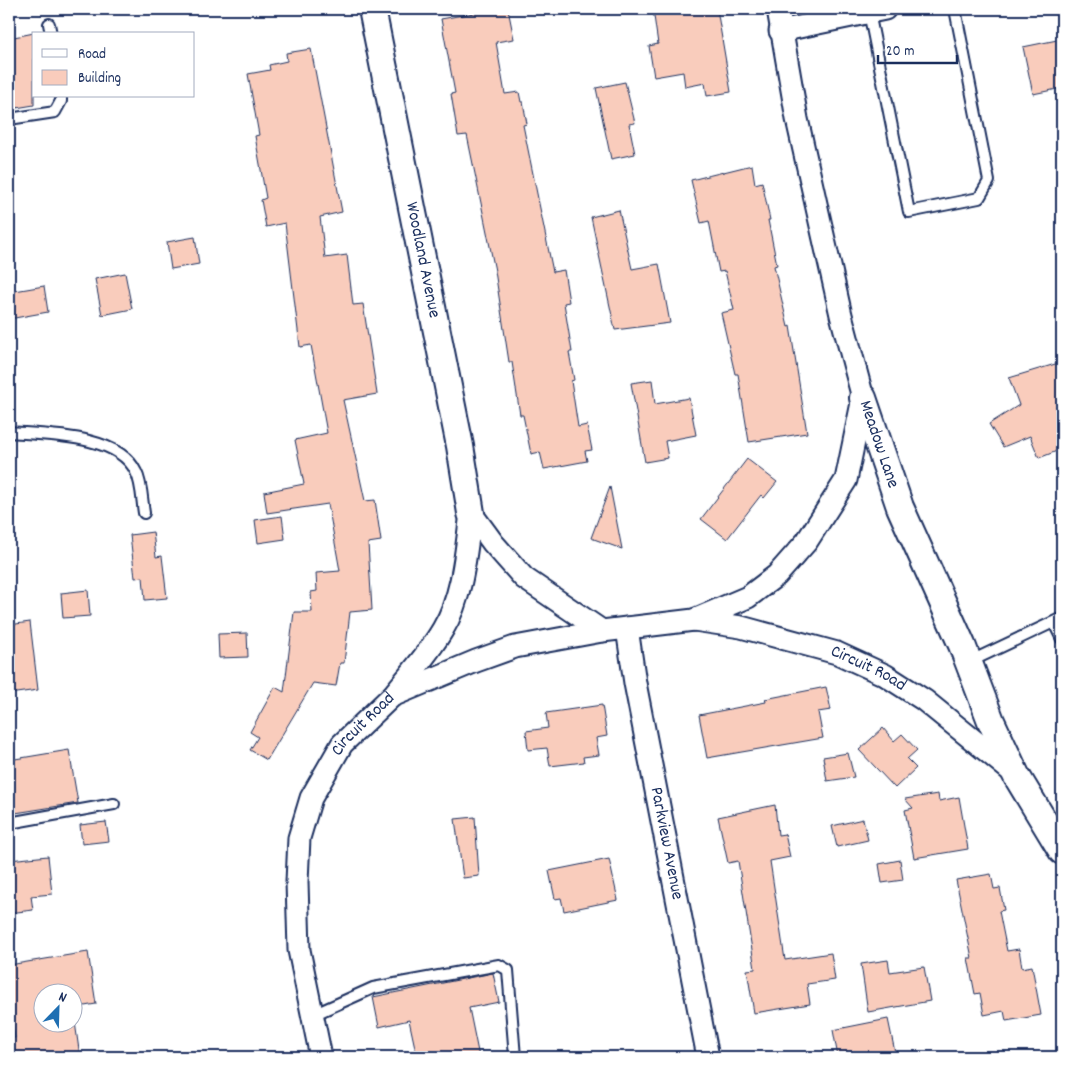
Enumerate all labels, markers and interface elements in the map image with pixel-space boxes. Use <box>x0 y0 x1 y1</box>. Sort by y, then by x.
legend <box>32 32 195 98</box>
scale bar <box>878 32 957 64</box>
text: 20 m <box>886 41 914 63</box>
text: Road <box>78 44 106 66</box>
text: Building <box>78 68 121 90</box>
street label: Woodland Avenue <box>399 200 446 320</box>
street label: Meadow Lane <box>852 397 905 492</box>
street label: Circuit Road <box>828 639 911 698</box>
street label: Circuit Road <box>325 687 401 761</box>
street label: Parkview Avenue <box>643 785 690 902</box>
north arrow <box>32 984 82 1034</box>
text: N <box>55 987 69 1008</box>

